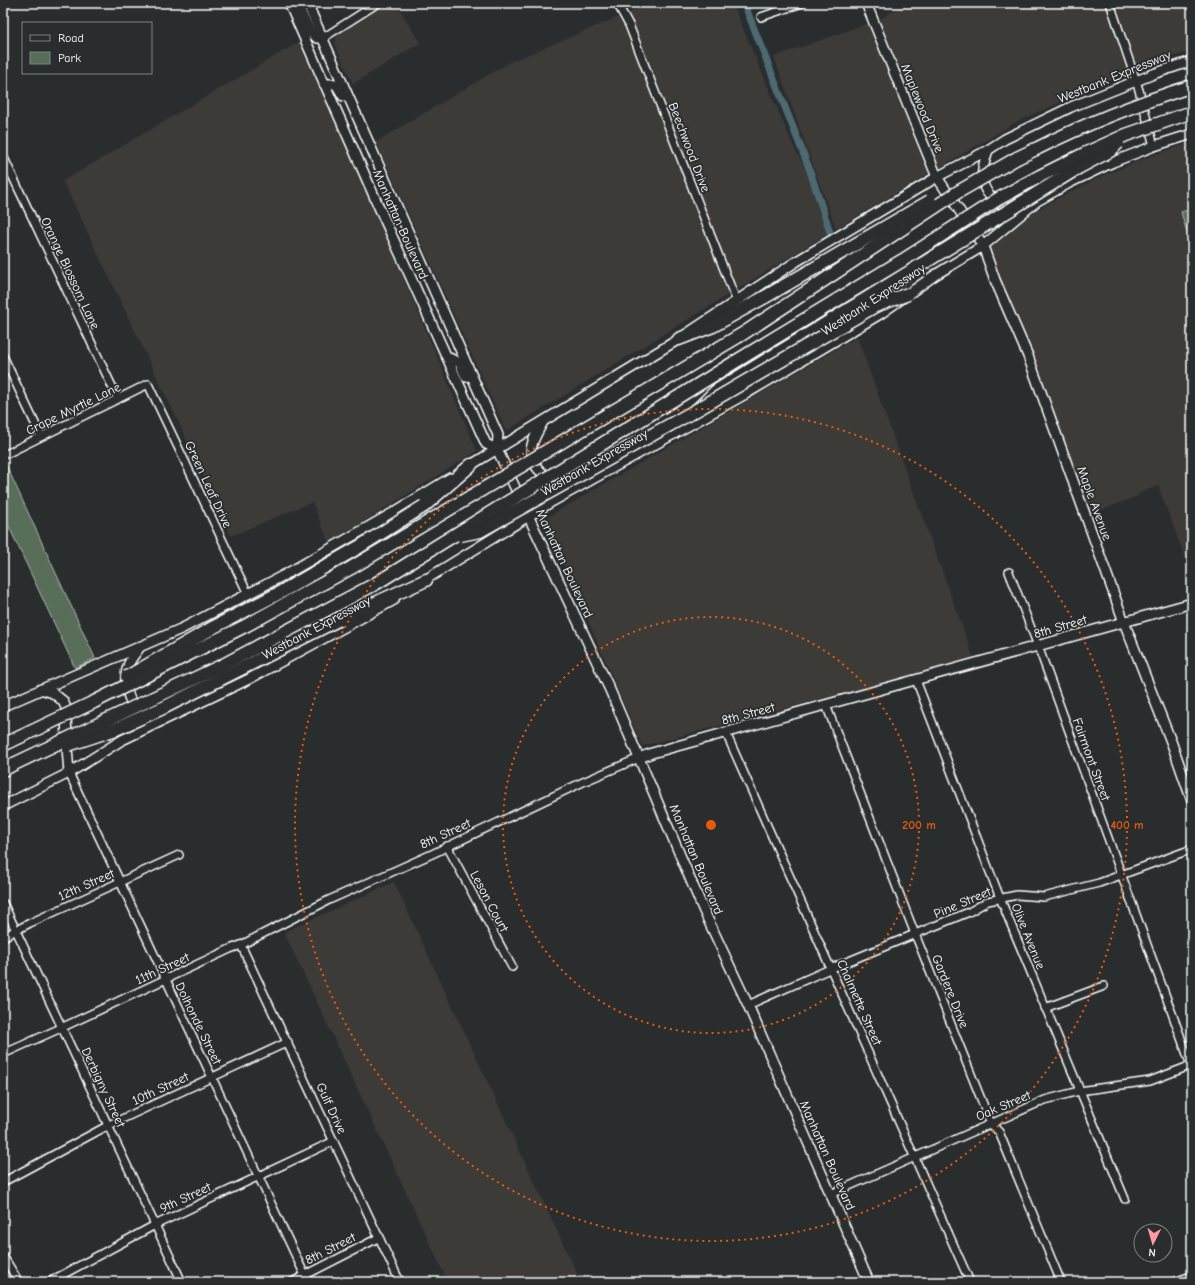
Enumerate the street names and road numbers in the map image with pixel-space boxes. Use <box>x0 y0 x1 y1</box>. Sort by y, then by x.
street label: Westbank Expressway <box>1055 47 1173 106</box>
street label: Maplewood Drive <box>898 62 947 155</box>
street label: Beechwood Drive <box>666 100 714 195</box>
street label: Manhattan Boulevard <box>370 167 431 281</box>
street label: Orange Blossom Lane <box>38 215 103 332</box>
street label: Westbank Expressway <box>819 260 928 339</box>
street label: Crape Myrtle Lane <box>23 379 123 438</box>
street label: Westbank Expressway <box>538 426 650 499</box>
street label: Green Leaf Drive <box>182 438 235 531</box>
street label: Maple Avenue <box>1074 464 1115 543</box>
street label: Manhattan Boulevard <box>533 506 596 620</box>
street label: Westbank Expressway <box>259 592 373 662</box>
street label: 8th Street <box>1032 611 1090 641</box>
street label: 8th Street <box>720 699 778 728</box>
street label: Fairmont Street <box>1070 716 1114 804</box>
street label: Manhattan Boulevard <box>667 802 727 917</box>
street label: 8th Street <box>417 815 474 852</box>
street label: 12th Street <box>56 865 118 903</box>
street label: Leson Court <box>467 868 512 935</box>
street label: Pine Street <box>931 883 994 921</box>
street label: Olive Avenue <box>1009 901 1049 972</box>
street label: 11th Street <box>133 949 193 987</box>
street label: Gardere Drive <box>929 952 972 1031</box>
street label: Chalmette Street <box>834 957 886 1049</box>
street label: Dolhonde Street <box>172 980 225 1068</box>
street label: Derbigny Street <box>78 1045 129 1131</box>
street label: 10th Street <box>130 1068 192 1108</box>
street label: Gulf Drive <box>313 1080 350 1137</box>
street label: Oak Street <box>973 1087 1034 1124</box>
street label: Manhattan Boulevard <box>797 1098 858 1212</box>
street label: 9th Street <box>157 1179 214 1216</box>
street label: 8th Street <box>303 1229 359 1267</box>

